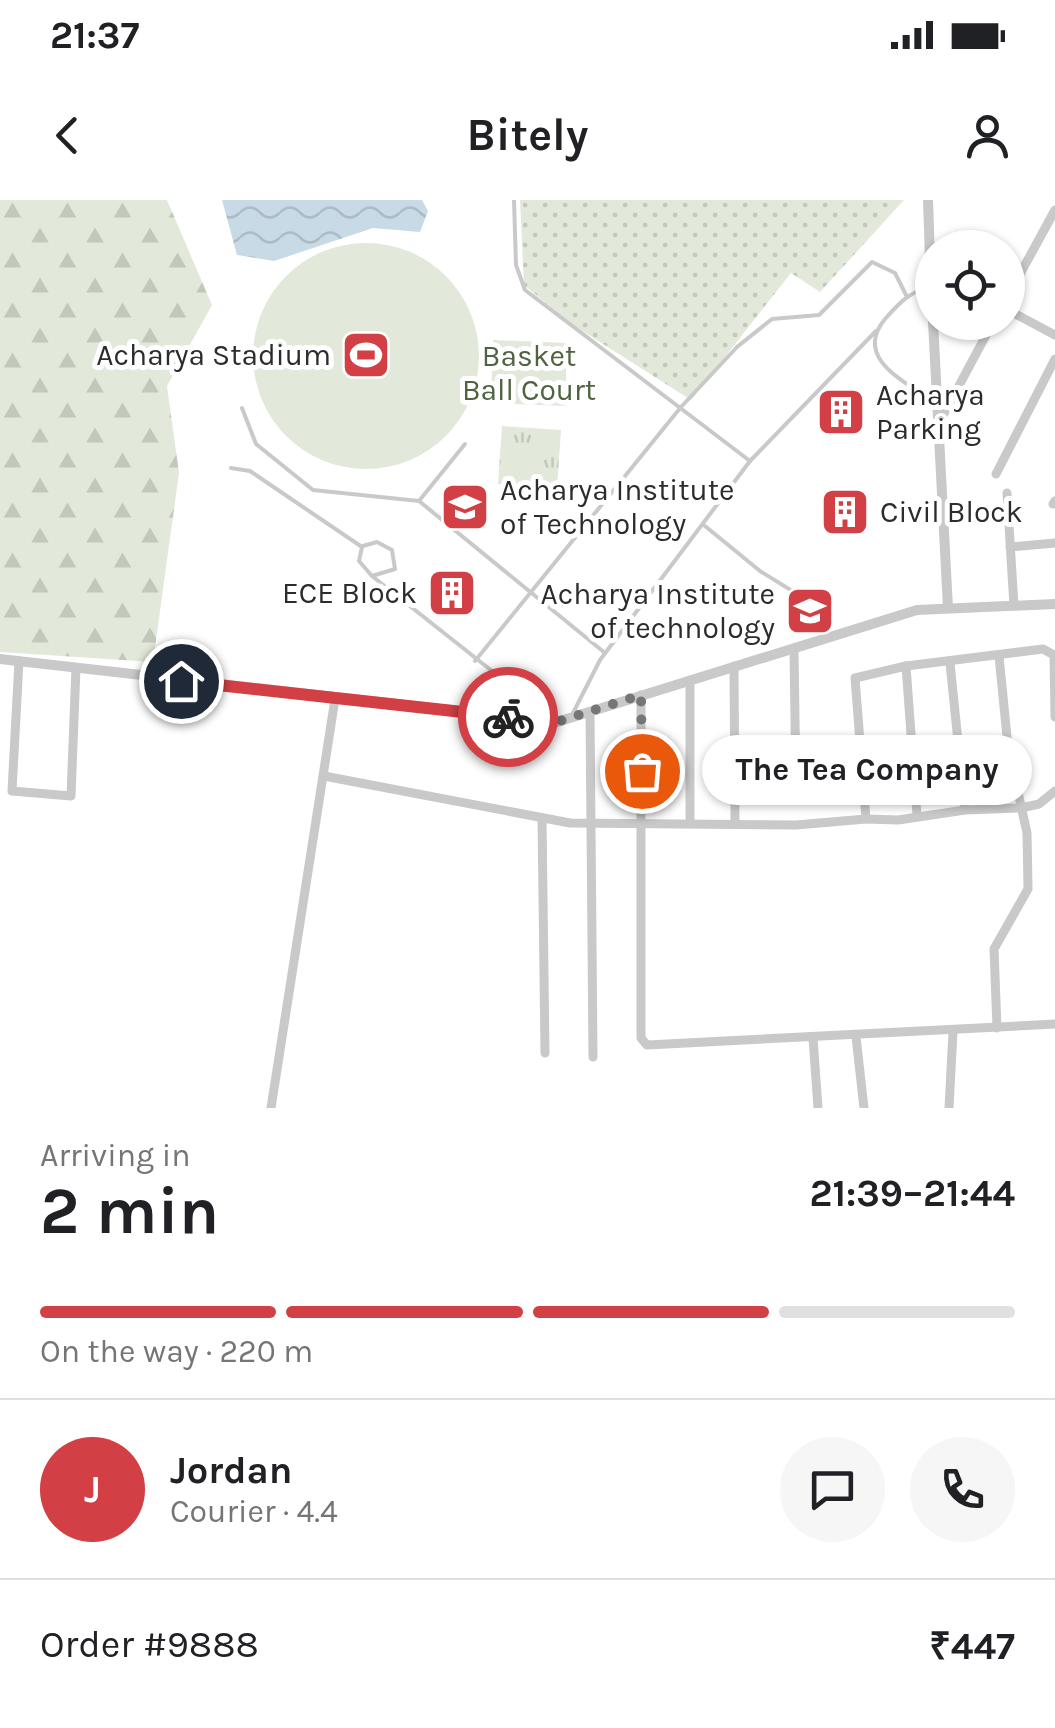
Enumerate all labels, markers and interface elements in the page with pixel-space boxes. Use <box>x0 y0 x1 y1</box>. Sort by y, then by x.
text: 21:37 <box>50 13 139 58</box>
icon: back <box>40 108 95 163</box>
icon: person <box>960 108 1015 163</box>
text: Bitely <box>467 109 588 161</box>
map controls <box>915 230 1025 340</box>
button: locate <box>915 230 1025 340</box>
sports icon: Acharya Stadium <box>340 329 392 381</box>
place label: Acharya Stadium <box>96 337 331 373</box>
park label: Basket Ball Court <box>462 338 596 408</box>
place label: Acharya Parking <box>876 377 985 447</box>
building icon: Acharya Parking <box>815 386 867 438</box>
place label: Acharya Institute of Technology <box>500 472 734 542</box>
school or university icon: Acharya Institute of Technology <box>439 481 491 533</box>
building icon: Civil Block <box>819 486 871 538</box>
place label: Civil Block <box>880 494 1023 530</box>
building icon: ECE Block <box>426 567 478 619</box>
place label: ECE Block <box>282 575 417 611</box>
place label: Acharya Institute of technology <box>541 576 775 646</box>
school or university icon: Acharya Institute of technology <box>784 585 836 637</box>
pin <box>139 639 224 724</box>
icon: home <box>154 654 209 709</box>
courier <box>458 667 558 767</box>
icon: bike <box>481 690 536 745</box>
pin <box>600 729 685 814</box>
callout: The Tea Company <box>702 736 1032 806</box>
icon: bag <box>615 744 670 799</box>
text: The Tea Company <box>735 751 999 788</box>
text: Arriving in <box>40 1137 191 1174</box>
text: 21:39–21:44 <box>809 1171 1015 1216</box>
text: 2 min <box>40 1173 219 1249</box>
text: On the way · 220 m <box>40 1333 313 1370</box>
button: chat <box>780 1437 885 1542</box>
button: phone <box>910 1437 1015 1542</box>
text: Jordan <box>170 1448 293 1493</box>
text: J <box>84 1467 101 1512</box>
text: Courier · 4.4 <box>170 1493 338 1530</box>
text: Order #9888 <box>40 1622 259 1667</box>
text: ₹447 <box>929 1624 1015 1669</box>

